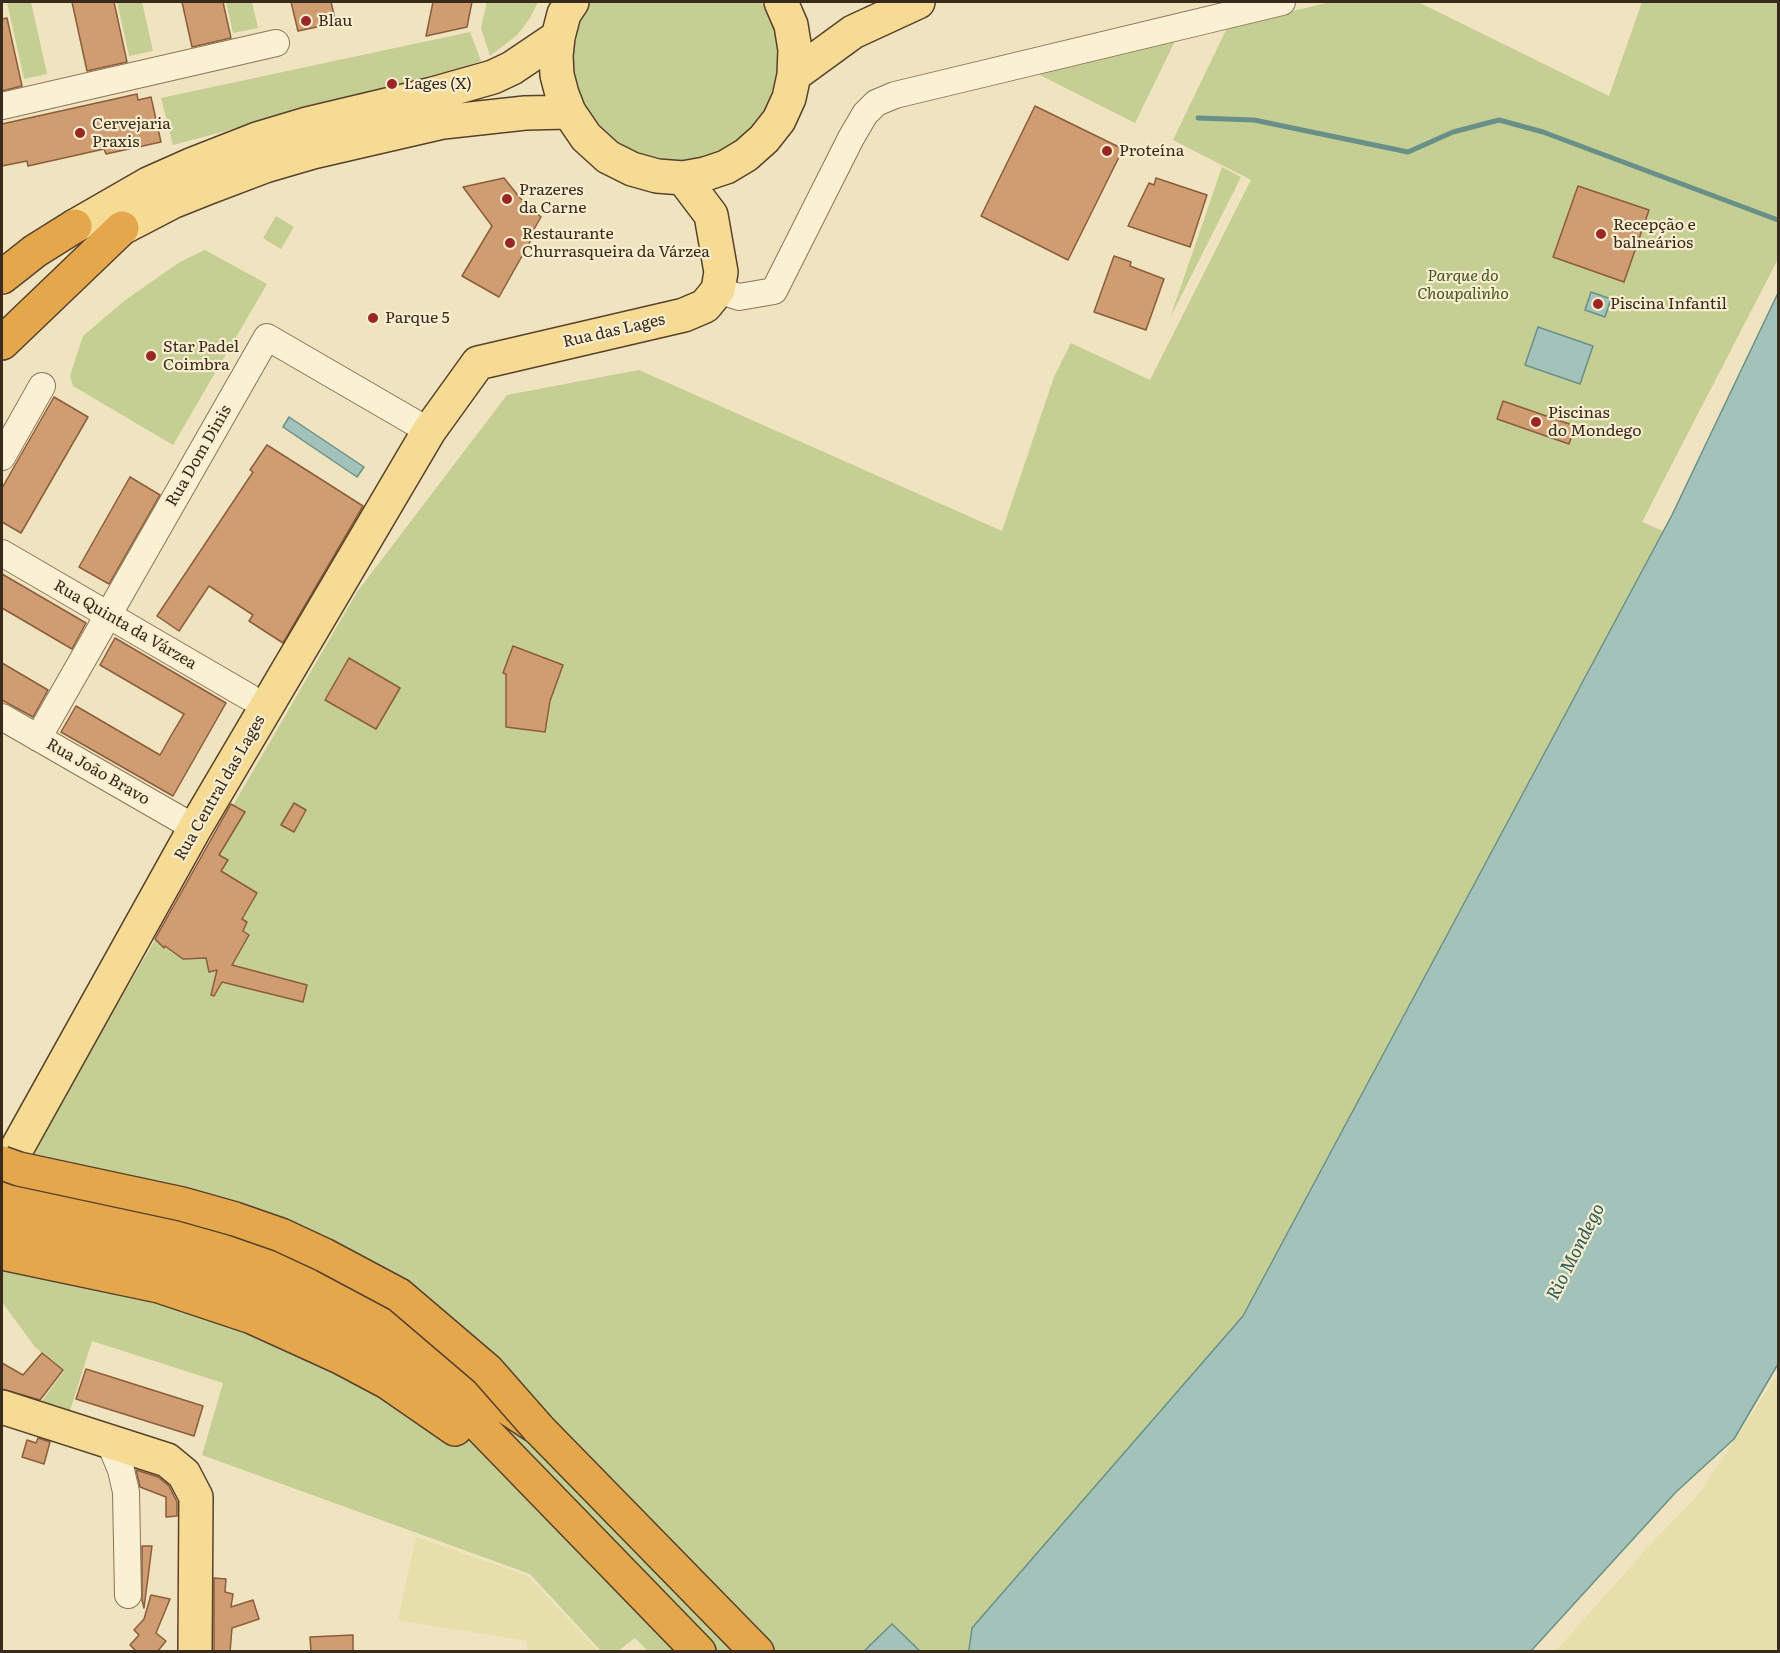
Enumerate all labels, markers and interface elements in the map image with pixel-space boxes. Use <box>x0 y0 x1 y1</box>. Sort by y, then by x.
place label: Blau <box>318 11 352 31</box>
marker: Blau <box>299 14 313 28</box>
place label: Lages (X) <box>404 74 472 94</box>
marker: Lages (X) <box>385 77 399 91</box>
place label: Cervejaria Praxis <box>92 114 171 152</box>
marker: Cervejaria Praxis <box>73 126 87 140</box>
place label: Proteína <box>1119 141 1184 161</box>
marker: Proteína <box>1100 144 1114 158</box>
place label: Prazeres da Carne <box>519 180 586 218</box>
marker: Prazeres da Carne <box>500 192 514 206</box>
place label: Recepção e balneários <box>1613 215 1696 253</box>
place label: Restaurante Churrasqueira da Várzea <box>522 224 710 262</box>
marker: Recepção e balneários <box>1594 227 1608 241</box>
marker: Restaurante Churrasqueira da Várzea <box>503 236 517 250</box>
park label: Parque do Choupalinho <box>1417 266 1509 304</box>
place label: Piscina Infantil <box>1610 294 1727 314</box>
marker: Piscina Infantil <box>1591 297 1605 311</box>
place label: Parque 5 <box>385 308 450 328</box>
street label: Rua das Lages <box>561 310 667 352</box>
marker: Parque 5 <box>366 311 380 325</box>
place label: Star Padel Coimbra <box>163 337 239 375</box>
marker: Star Padel Coimbra <box>144 349 158 363</box>
street label: Rua Dom Dinis <box>162 402 236 510</box>
place label: Piscinas do Mondego <box>1548 403 1642 441</box>
marker: Piscinas do Mondego <box>1529 415 1543 429</box>
street label: Rua Quinta da Várzea <box>50 576 200 674</box>
street label: Rua Central das Lages <box>171 712 269 864</box>
street label: Rua João Bravo <box>43 735 153 809</box>
water label: Rio Mondego <box>1542 1200 1610 1304</box>

